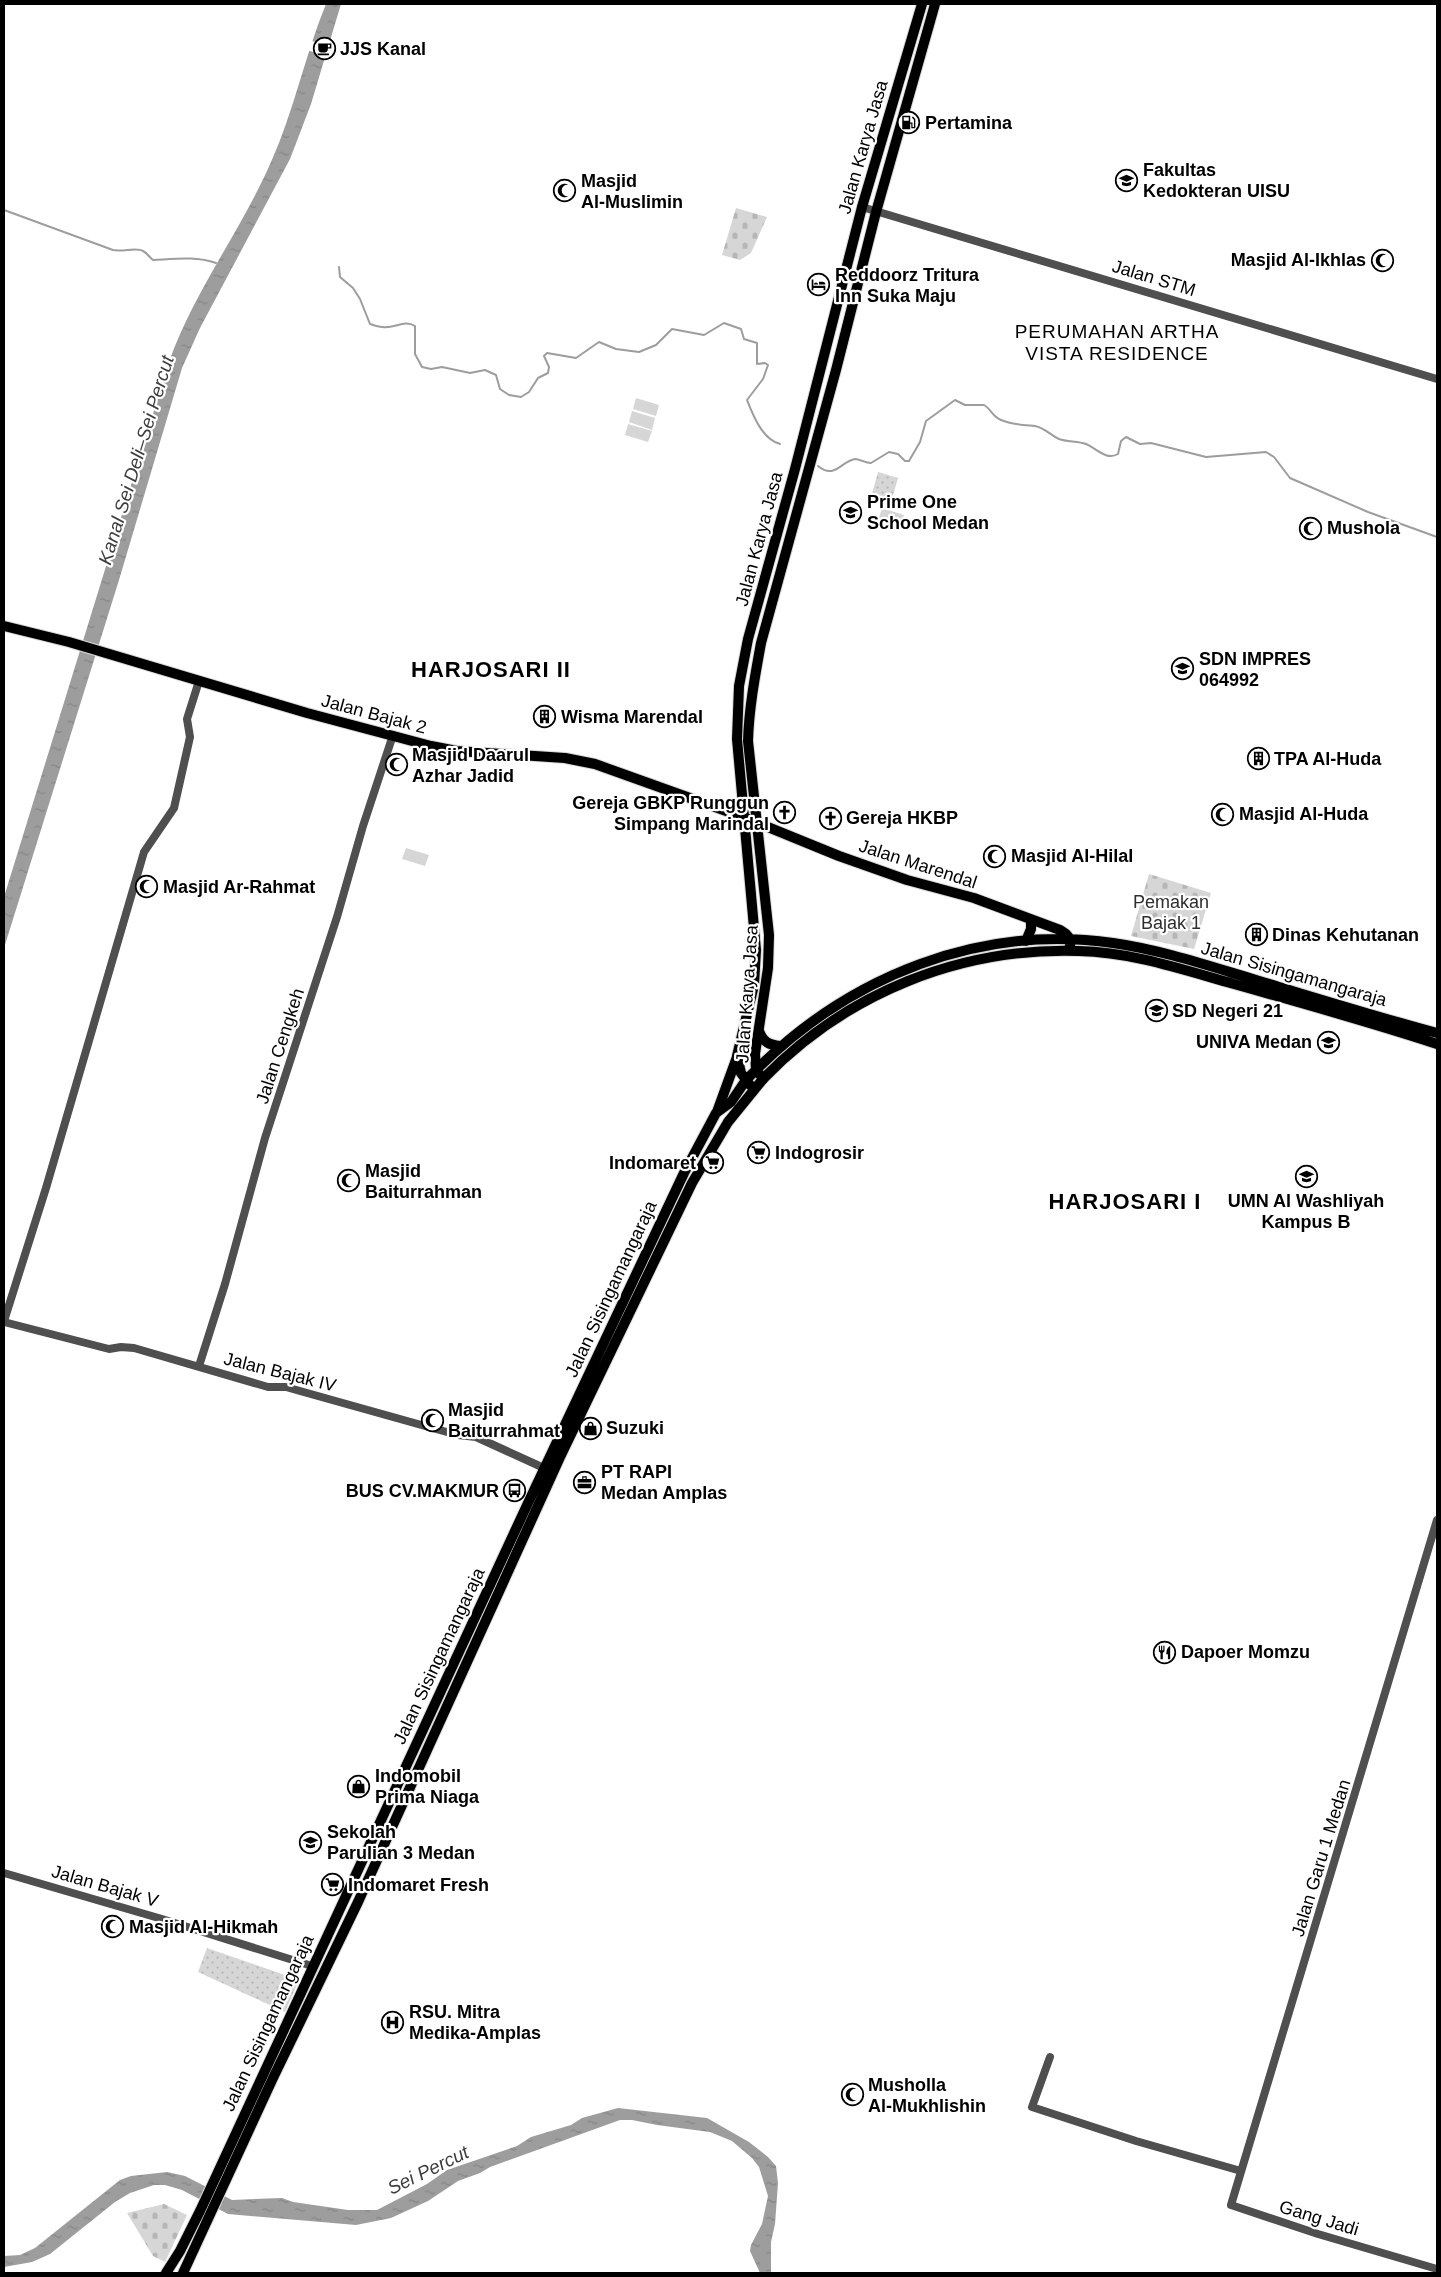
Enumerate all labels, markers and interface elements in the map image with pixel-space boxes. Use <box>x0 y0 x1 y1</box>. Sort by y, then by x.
cafe icon: JJS Kanal <box>312 37 336 61</box>
place label: JJS Kanal <box>340 39 426 59</box>
street label: Jalan Karya Jasa <box>834 77 892 216</box>
fuel station icon: Pertamina <box>897 111 921 135</box>
place label: Pertamina <box>925 113 1013 133</box>
place label: Fakultas Kedokteran UISU <box>1143 160 1290 201</box>
school or university icon: Fakultas Kedokteran UISU <box>1115 168 1139 192</box>
place label: Masjid Al-Muslimin <box>581 171 683 212</box>
mosque icon: Masjid Al-Muslimin <box>553 179 577 203</box>
mosque icon: Masjid Al-Ikhlas <box>1370 248 1394 272</box>
place label: Masjid Al-Ikhlas <box>1231 250 1366 270</box>
street label: Jalan STM <box>1110 256 1198 300</box>
place label: Reddoorz Tritura Inn Suka Maju <box>835 265 980 306</box>
hotel icon: Reddoorz Tritura Inn Suka Maju <box>807 273 831 297</box>
district label: PERUMAHAN ARTHA VISTA RESIDENCE <box>1015 321 1219 364</box>
water label: Kanal Sei Deli–Sei Percut <box>94 352 178 567</box>
street label: Jalan Karya Jasa <box>731 469 787 608</box>
place label: Prime One School Medan <box>867 492 989 533</box>
school or university icon: Prime One School Medan <box>839 500 863 524</box>
mosque icon: Mushola <box>1299 516 1323 540</box>
place label: Mushola <box>1327 518 1401 538</box>
place label: SDN IMPRES 064992 <box>1199 649 1311 690</box>
district label: HARJOSARI II <box>411 657 571 682</box>
school or university icon: SDN IMPRES 064992 <box>1171 657 1195 681</box>
street label: Jalan Bajak 2 <box>319 690 429 738</box>
building icon: Wisma Marendal <box>533 705 557 729</box>
place label: Wisma Marendal <box>561 707 703 727</box>
place label: Masjid Daarul Azhar Jadid <box>412 745 529 786</box>
building icon: TPA Al-Huda <box>1246 747 1270 771</box>
place label: TPA Al-Huda <box>1274 749 1382 769</box>
mosque icon: Masjid Daarul Azhar Jadid <box>384 753 408 777</box>
place label: Gereja GBKP Runggun Simpang Marindal <box>572 793 769 834</box>
church icon: Gereja GBKP Runggun Simpang Marindal <box>773 801 797 825</box>
mosque icon: Masjid Al-Huda <box>1211 802 1235 826</box>
place label: Masjid Al-Huda <box>1239 804 1369 824</box>
church icon: Gereja HKBP <box>818 806 842 830</box>
place label: Gereja HKBP <box>846 808 958 828</box>
street label: Jalan Marendal <box>856 835 980 893</box>
mosque icon: Masjid Al-Hilal <box>983 844 1007 868</box>
place label: Masjid Al-Hilal <box>1011 846 1133 866</box>
mosque icon: Masjid Ar-Rahmat <box>135 875 159 899</box>
place label: Masjid Ar-Rahmat <box>163 877 315 897</box>
park label: Pemakan Bajak 1 <box>1133 892 1209 933</box>
street label: Jalan Karya Jasa <box>732 923 762 1064</box>
building icon: Dinas Kehutanan <box>1244 923 1268 947</box>
place label: Dinas Kehutanan <box>1272 925 1419 945</box>
street label: Jalan Sisingamangaraja <box>1199 938 1390 1010</box>
street label: Jalan Cengkeh <box>252 986 308 1106</box>
school or university icon: SD Negeri 21 <box>1144 999 1168 1023</box>
place label: SD Negeri 21 <box>1172 1001 1283 1021</box>
school or university icon: UNIVA Medan <box>1316 1030 1340 1054</box>
place label: UNIVA Medan <box>1196 1032 1312 1052</box>
supermarket icon: Indogrosir <box>747 1141 771 1165</box>
place label: Indogrosir <box>775 1143 864 1163</box>
supermarket icon: Indomaret <box>700 1151 724 1175</box>
place label: Indomaret <box>609 1153 696 1173</box>
place label: Masjid Baiturrahman <box>365 1161 482 1202</box>
school or university icon: UMN Al Washliyah Kampus B <box>1294 1164 1318 1188</box>
mosque icon: Masjid Baiturrahman <box>337 1169 361 1193</box>
district label: HARJOSARI I <box>1049 1189 1201 1214</box>
place label: UMN Al Washliyah Kampus B <box>1228 1191 1384 1232</box>
street label: Jalan Sisingamangaraja <box>561 1197 661 1380</box>
street label: Jalan Bajak IV <box>222 1348 338 1396</box>
place label: Masjid Baiturrahmat <box>448 1400 560 1441</box>
mosque icon: Masjid Baiturrahmat <box>420 1408 444 1432</box>
shop icon: Suzuki <box>578 1416 602 1440</box>
place label: Suzuki <box>606 1418 664 1438</box>
place label: PT RAPI Medan Amplas <box>601 1462 727 1503</box>
office icon: PT RAPI Medan Amplas <box>573 1470 597 1494</box>
bus stop icon: BUS CV.MAKMUR <box>503 1479 527 1503</box>
place label: BUS CV.MAKMUR <box>346 1481 499 1501</box>
street label: Jalan Sisingamangaraja <box>389 1564 489 1747</box>
restaurant icon: Dapoer Momzu <box>1153 1640 1177 1664</box>
place label: Dapoer Momzu <box>1181 1642 1310 1662</box>
place label: Indomobil Prima Niaga <box>375 1766 480 1807</box>
shop icon: Indomobil Prima Niaga <box>347 1774 371 1798</box>
street label: Jalan Garu 1 Medan <box>1288 1777 1354 1939</box>
place label: Sekolah Parulian 3 Medan <box>327 1822 475 1863</box>
school or university icon: Sekolah Parulian 3 Medan <box>299 1830 323 1854</box>
street label: Jalan Bajak V <box>49 1861 161 1911</box>
supermarket icon: Indomaret Fresh <box>320 1873 344 1897</box>
place label: Indomaret Fresh <box>348 1875 489 1895</box>
mosque icon: Masjid Al-Hikmah <box>101 1915 125 1939</box>
place label: Masjid Al-Hikmah <box>129 1917 278 1937</box>
street label: Jalan Sisingamangaraja <box>218 1931 318 2114</box>
place label: RSU. Mitra Medika-Amplas <box>409 2002 541 2043</box>
hospital icon: RSU. Mitra Medika-Amplas <box>381 2010 405 2034</box>
place label: Musholla Al-Mukhlishin <box>868 2075 986 2116</box>
mosque icon: Musholla Al-Mukhlishin <box>840 2083 864 2107</box>
water label: Sei Percut <box>384 2141 473 2199</box>
street label: Gang Jadi <box>1277 2196 1361 2240</box>

